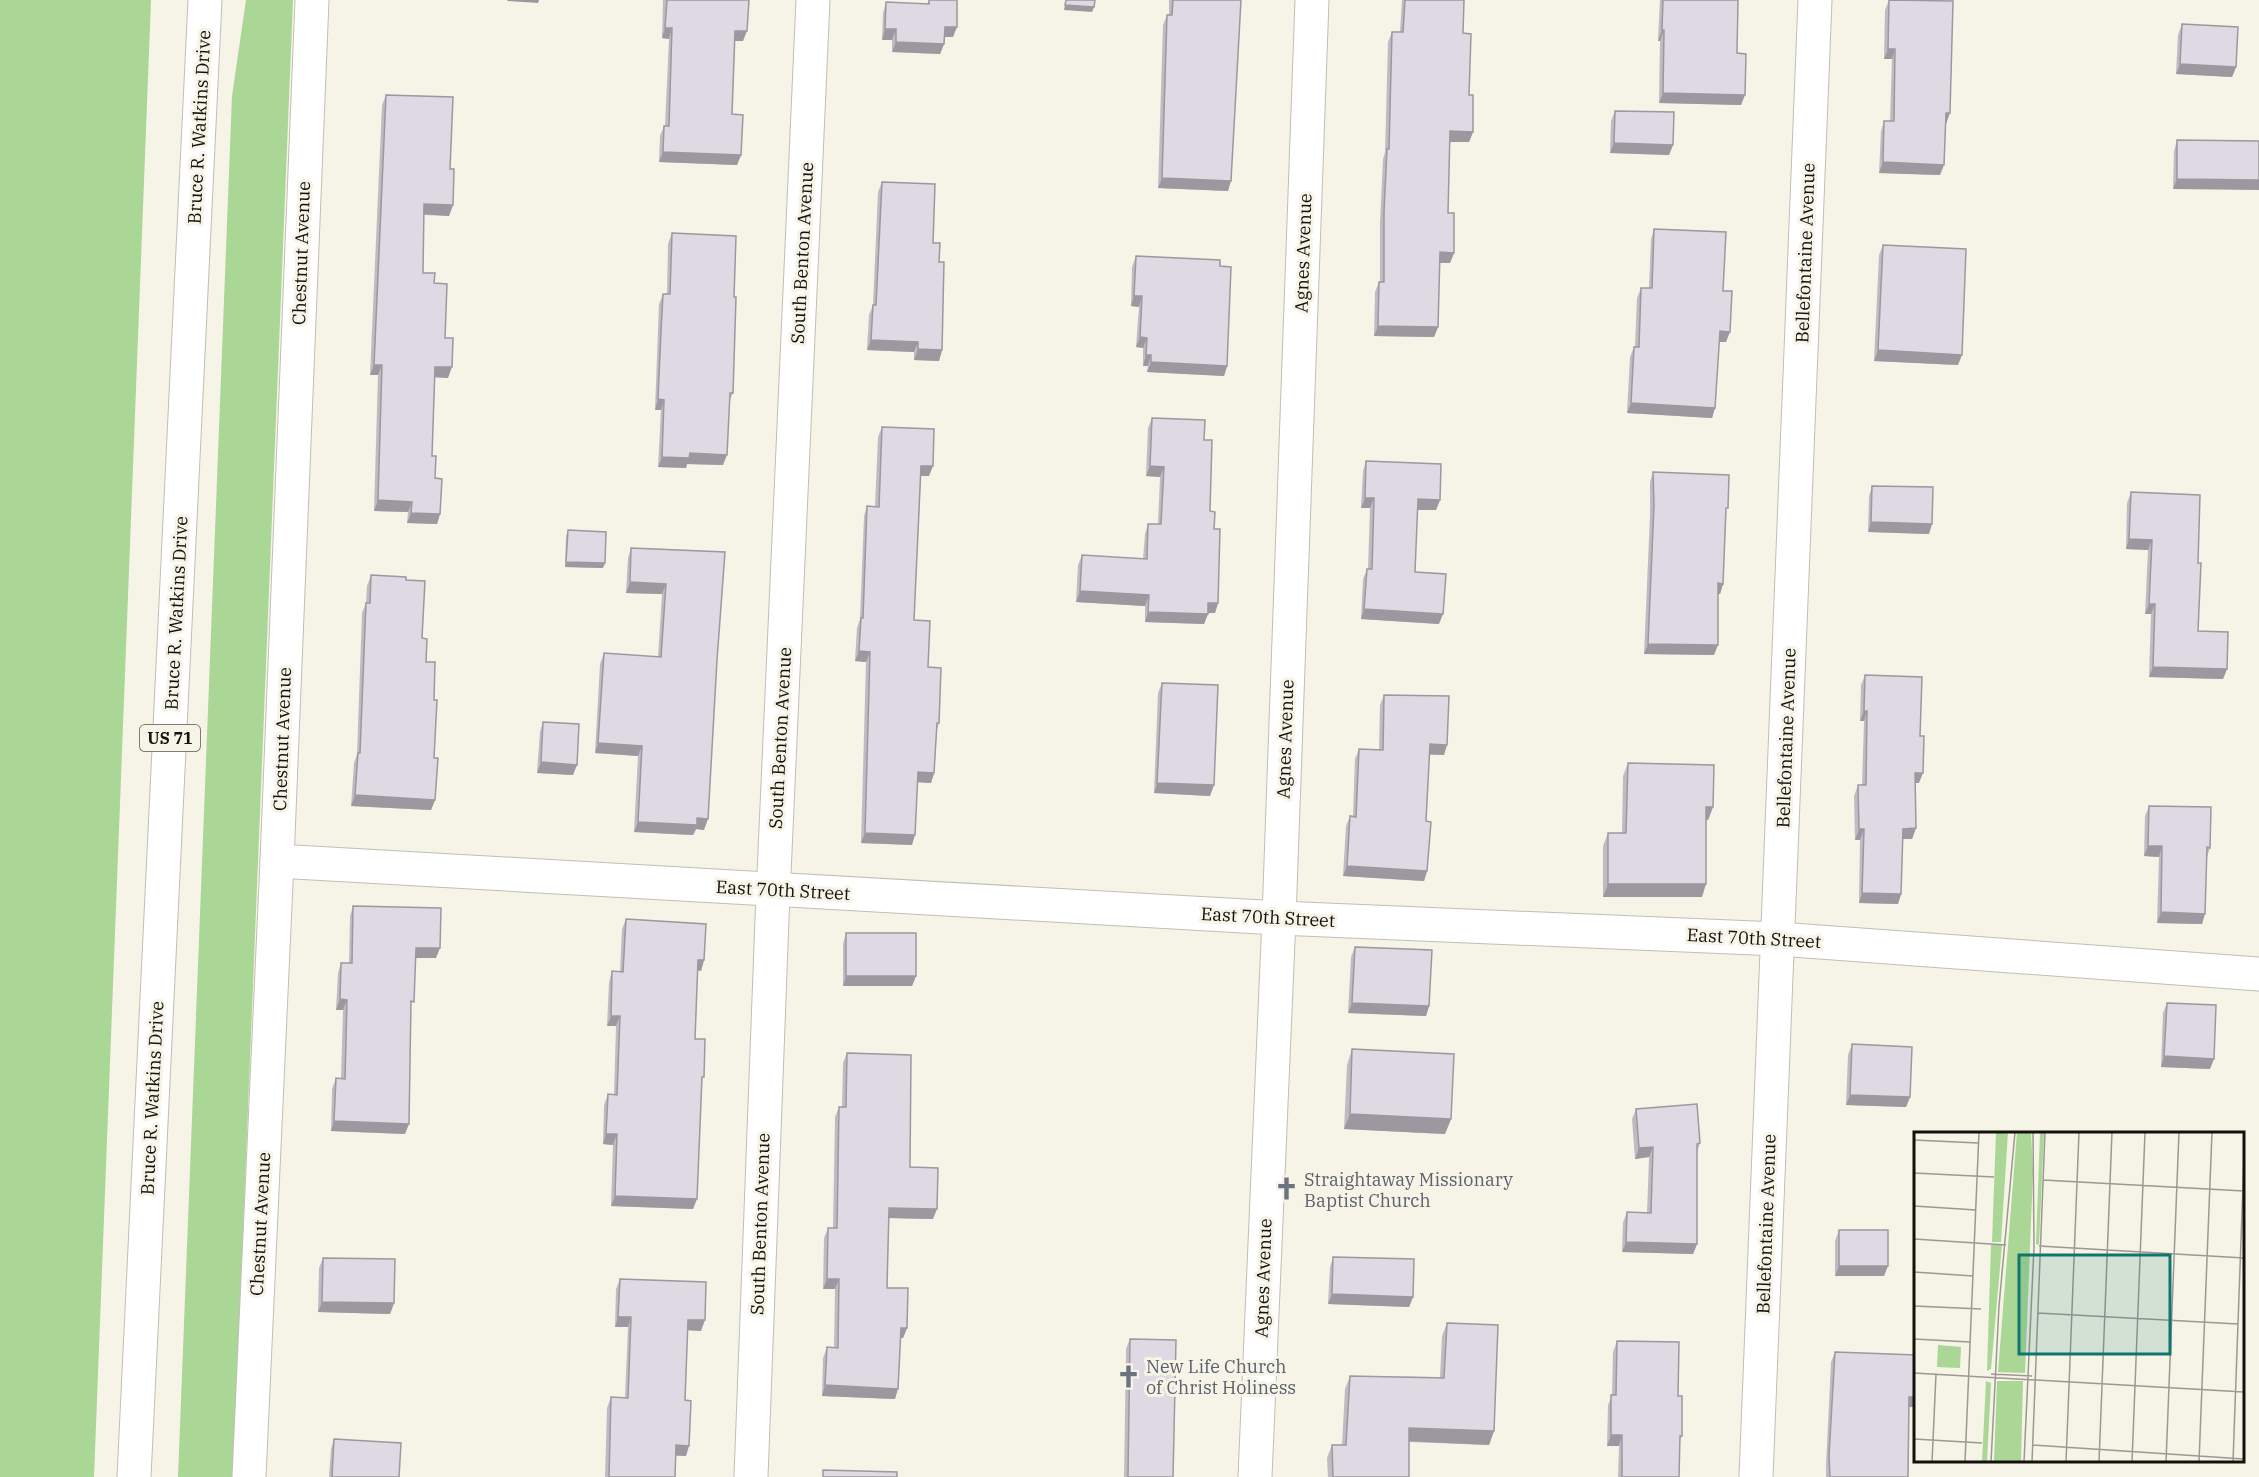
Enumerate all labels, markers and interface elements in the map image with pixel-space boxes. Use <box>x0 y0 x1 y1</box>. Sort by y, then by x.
street label: Bruce R. Watkins Drive <box>182 29 216 225</box>
street label: South Benton Avenue <box>786 161 818 345</box>
street label: Bellefontaine Avenue <box>1790 162 1820 344</box>
street label: Chestnut Avenue <box>287 181 315 325</box>
street label: Agnes Avenue <box>1289 193 1317 313</box>
street label: Bruce R. Watkins Drive <box>159 515 193 711</box>
street label: South Benton Avenue <box>764 646 796 830</box>
street label: Bellefontaine Avenue <box>1771 647 1801 829</box>
street label: Chestnut Avenue <box>268 667 296 811</box>
street label: Agnes Avenue <box>1271 679 1299 799</box>
road number: US 71 <box>140 725 200 751</box>
street label: East 70th Street <box>715 875 851 905</box>
street label: East 70th Street <box>1200 902 1336 932</box>
street label: East 70th Street <box>1686 923 1822 953</box>
street label: Bruce R. Watkins Drive <box>135 1000 169 1196</box>
street label: South Benton Avenue <box>745 1132 775 1316</box>
inset map <box>1914 1132 2244 1462</box>
street label: Bellefontaine Avenue <box>1751 1133 1781 1315</box>
street label: Chestnut Avenue <box>245 1151 275 1297</box>
place label: Straightaway Missionary Baptist Church <box>1304 1168 1513 1212</box>
church icon: Straightaway Missionary Baptist Church <box>1273 1176 1299 1202</box>
street label: Agnes Avenue <box>1249 1218 1277 1338</box>
place label: New Life Church of Christ Holiness <box>1146 1355 1296 1399</box>
church icon: New Life Church of Christ Holiness <box>1115 1363 1141 1389</box>

